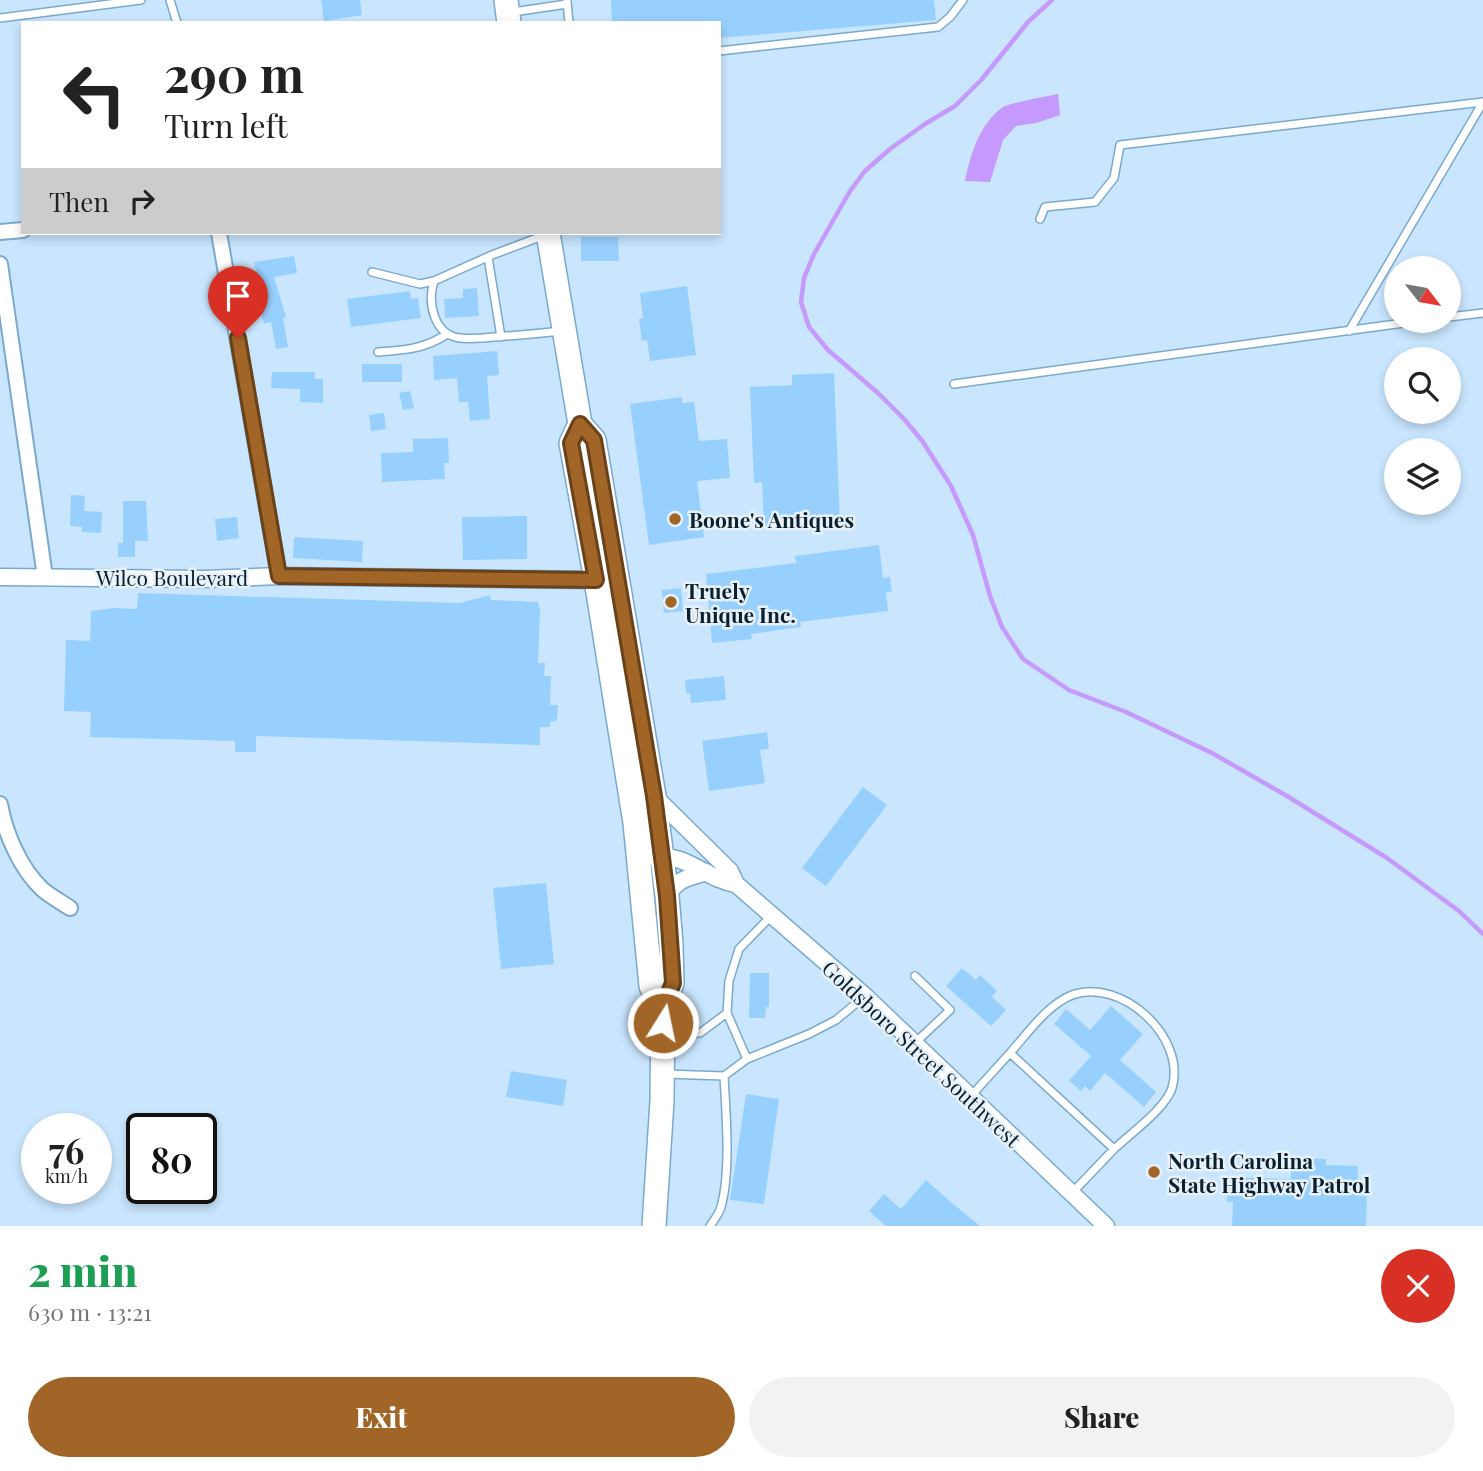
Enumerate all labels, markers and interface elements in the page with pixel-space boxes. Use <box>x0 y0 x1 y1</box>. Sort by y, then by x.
text: 290 m <box>164 40 304 105</box>
icon: left <box>49 49 140 140</box>
text: Turn left <box>164 103 288 146</box>
icon: right <box>123 182 161 220</box>
text: Then <box>49 184 109 219</box>
north arrow <box>1384 256 1461 332</box>
map controls <box>1384 256 1461 515</box>
pin <box>208 266 268 338</box>
icon: arrive <box>219 277 257 315</box>
button: search <box>1384 347 1461 424</box>
button: layers <box>1384 438 1461 515</box>
place label: Boone's Antiques <box>689 505 854 533</box>
marker: Boone's Antiques <box>667 511 683 527</box>
street label: Wilco Boulevard <box>95 563 248 591</box>
place label: Truely Unique Inc. <box>685 576 796 628</box>
marker: Truely Unique Inc. <box>663 594 679 610</box>
street label: Goldsboro Street Southwest <box>817 953 1028 1153</box>
position arrow <box>626 986 700 1060</box>
speed limit sign: 80 <box>126 1113 217 1204</box>
text: 76 <box>49 1126 84 1173</box>
place label: North Carolina State Highway Patrol <box>1168 1146 1371 1198</box>
text: km/h <box>45 1164 88 1188</box>
marker: North Carolina State Highway Patrol <box>1146 1164 1162 1180</box>
text: 2 min <box>28 1242 137 1298</box>
button: close <box>1381 1249 1455 1323</box>
text: 630 m · 13:21 <box>28 1296 152 1327</box>
button: Exit <box>28 1377 735 1457</box>
button: Share <box>749 1377 1455 1457</box>

